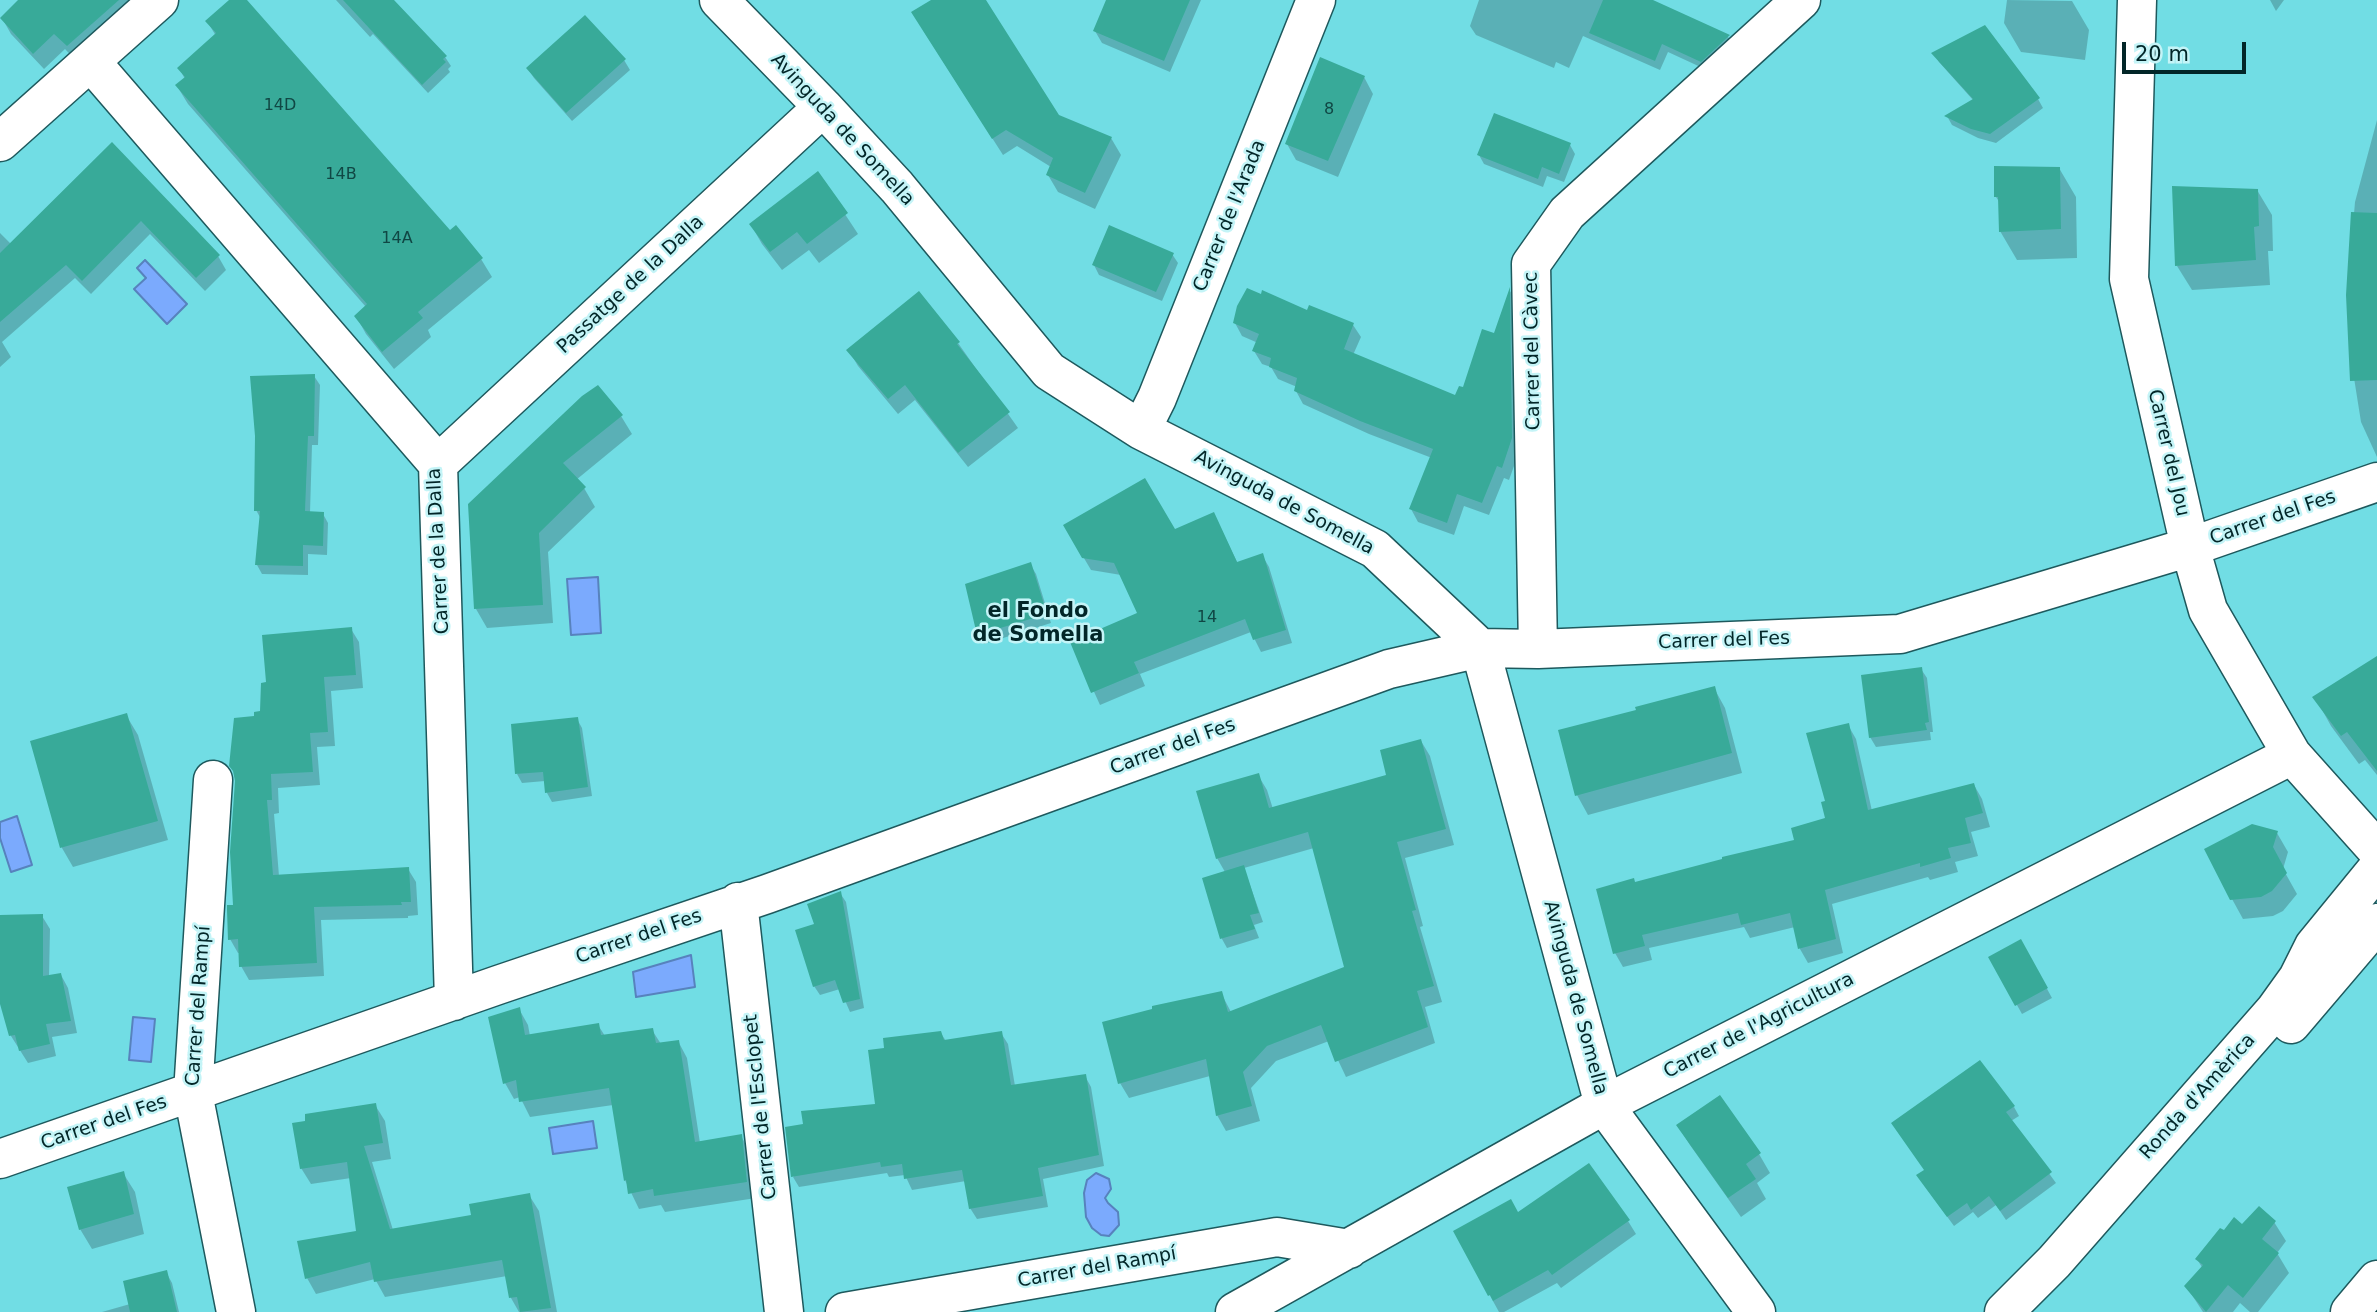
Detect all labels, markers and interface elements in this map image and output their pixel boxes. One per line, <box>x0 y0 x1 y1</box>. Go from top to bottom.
scale bar <box>2125 28 2249 72</box>
text: 20 m <box>2135 42 2189 66</box>
street label: Avinguda de Somella <box>765 49 919 211</box>
house number: 14D <box>264 96 296 116</box>
house number: 8 <box>1324 100 1334 120</box>
street label: Carrer de l'Arada <box>1189 137 1271 295</box>
house number: 14B <box>325 165 357 185</box>
street label: Passatge de la Dalla <box>553 211 709 359</box>
house number: 14A <box>381 229 413 249</box>
street label: Carrer del Càvec <box>1520 271 1546 431</box>
street label: Carrer del Jou <box>2142 387 2194 519</box>
street label: Avinguda de Somella <box>1190 446 1378 560</box>
street label: Carrer de la Dalla <box>423 467 455 635</box>
street label: Carrer del Fes <box>2207 486 2339 550</box>
district label: el Fondo de Somella <box>973 599 1103 649</box>
house number: 14 <box>1197 608 1217 628</box>
street label: Carrer del Fes <box>1658 627 1790 655</box>
street label: Carrer del Fes <box>1107 714 1239 780</box>
street label: Avinguda de Somella <box>1538 898 1612 1098</box>
street label: Carrer del Fes <box>573 905 705 969</box>
street label: Carrer del Rampí <box>182 925 216 1087</box>
street label: Carrer de l'Agricultura <box>1660 968 1858 1084</box>
street label: Carrer de l'Esclopet <box>740 1013 782 1201</box>
street label: Ronda d'Amèrica <box>2136 1029 2260 1165</box>
street label: Carrer del Fes <box>38 1091 170 1155</box>
street label: Carrer del Rampí <box>1016 1243 1178 1293</box>

